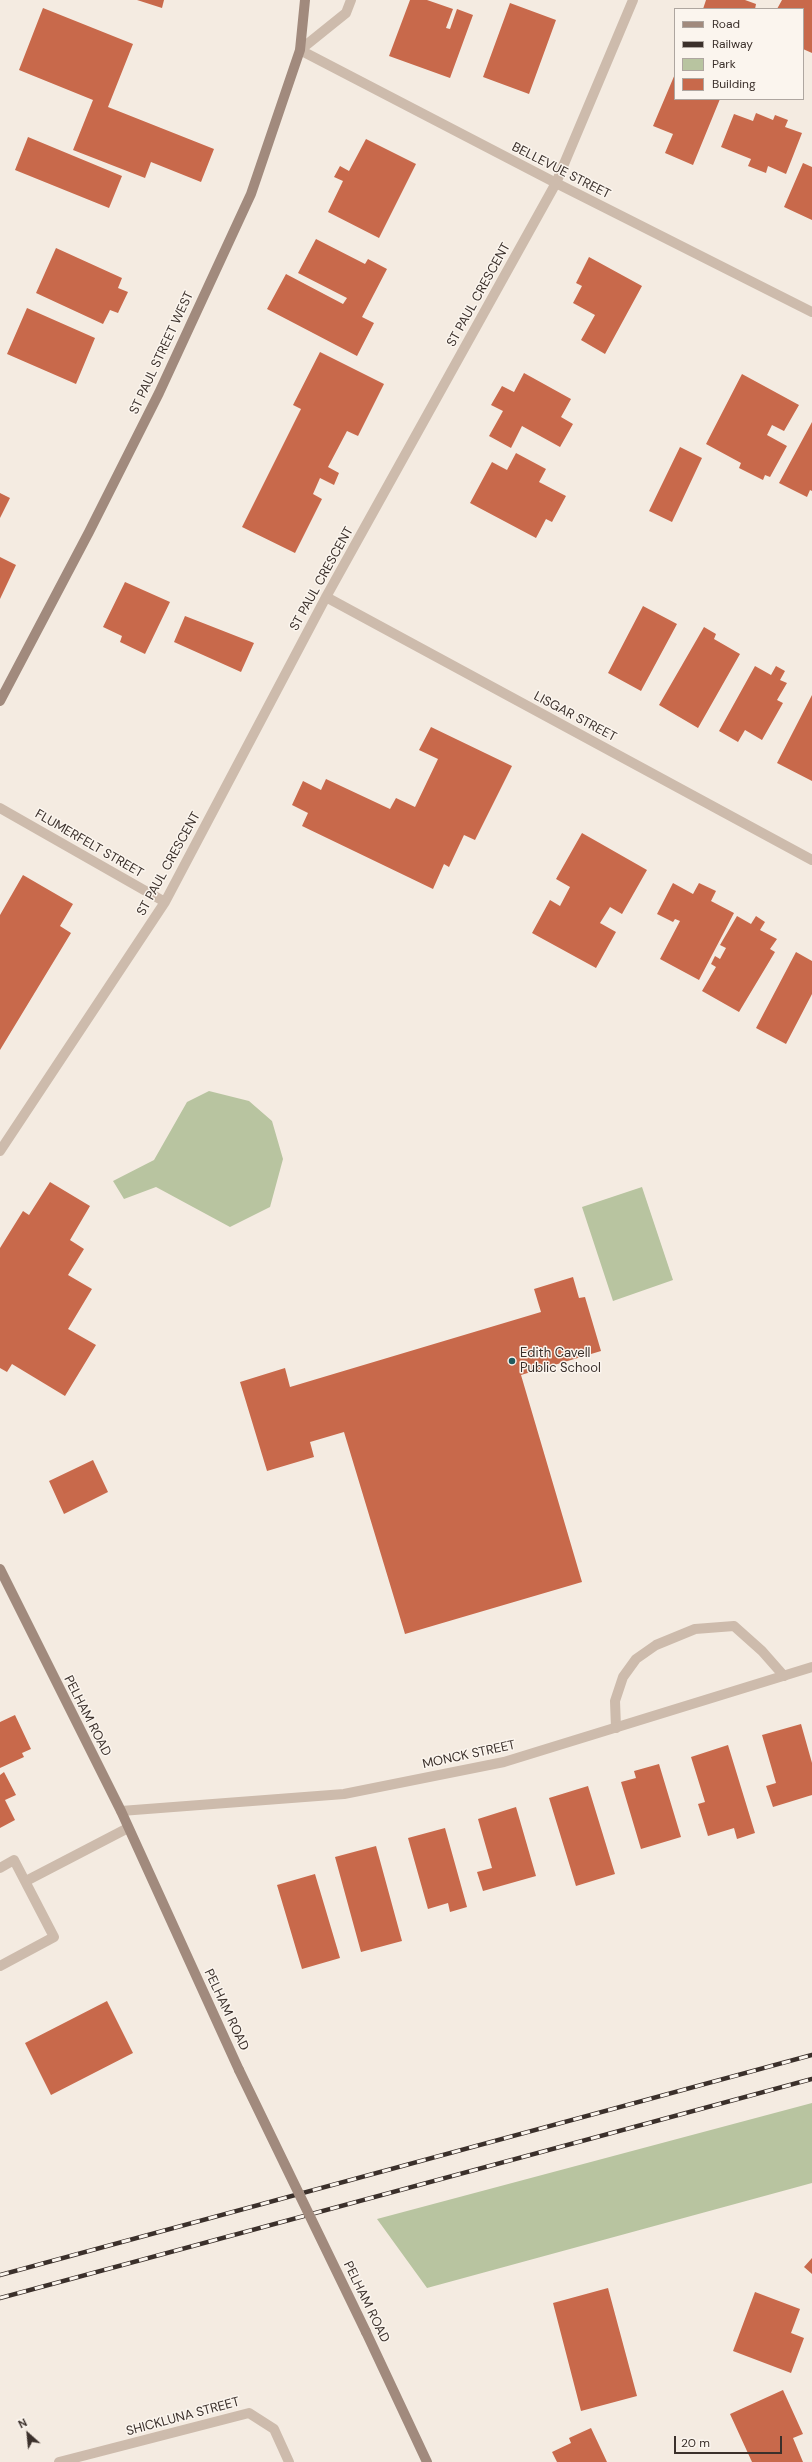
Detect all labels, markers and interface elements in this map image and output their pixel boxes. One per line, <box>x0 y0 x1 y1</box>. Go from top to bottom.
legend <box>674 8 804 100</box>
text: Road <box>712 16 740 32</box>
text: Railway <box>712 36 753 52</box>
text: Park <box>712 56 736 72</box>
text: Building <box>712 76 756 92</box>
street label: BELLEVUE STREET <box>509 139 613 203</box>
street label: ST PAUL CRESCENT <box>444 240 514 350</box>
street label: ST PAUL STREET WEST <box>127 289 197 417</box>
street label: ST PAUL CRESCENT <box>287 524 357 634</box>
street label: LISGAR STREET <box>531 689 619 745</box>
street label: FLUMERFELT STREET <box>32 807 146 881</box>
street label: ST PAUL CRESCENT <box>134 809 204 919</box>
place label: Edith Cavell Public School <box>520 1346 601 1377</box>
marker: Edith Cavell Public School <box>507 1356 517 1366</box>
street label: PELHAM ROAD <box>60 1673 114 1759</box>
street label: MONCK STREET <box>421 1738 517 1772</box>
street label: PELHAM ROAD <box>200 1967 252 2053</box>
street label: PELHAM ROAD <box>340 2259 392 2345</box>
street label: SHICKLUNA STREET <box>125 2394 241 2440</box>
north arrow <box>8 2414 48 2454</box>
text: N <box>16 2415 29 2431</box>
scale bar <box>676 2428 784 2454</box>
text: 20 m <box>681 2435 710 2451</box>

